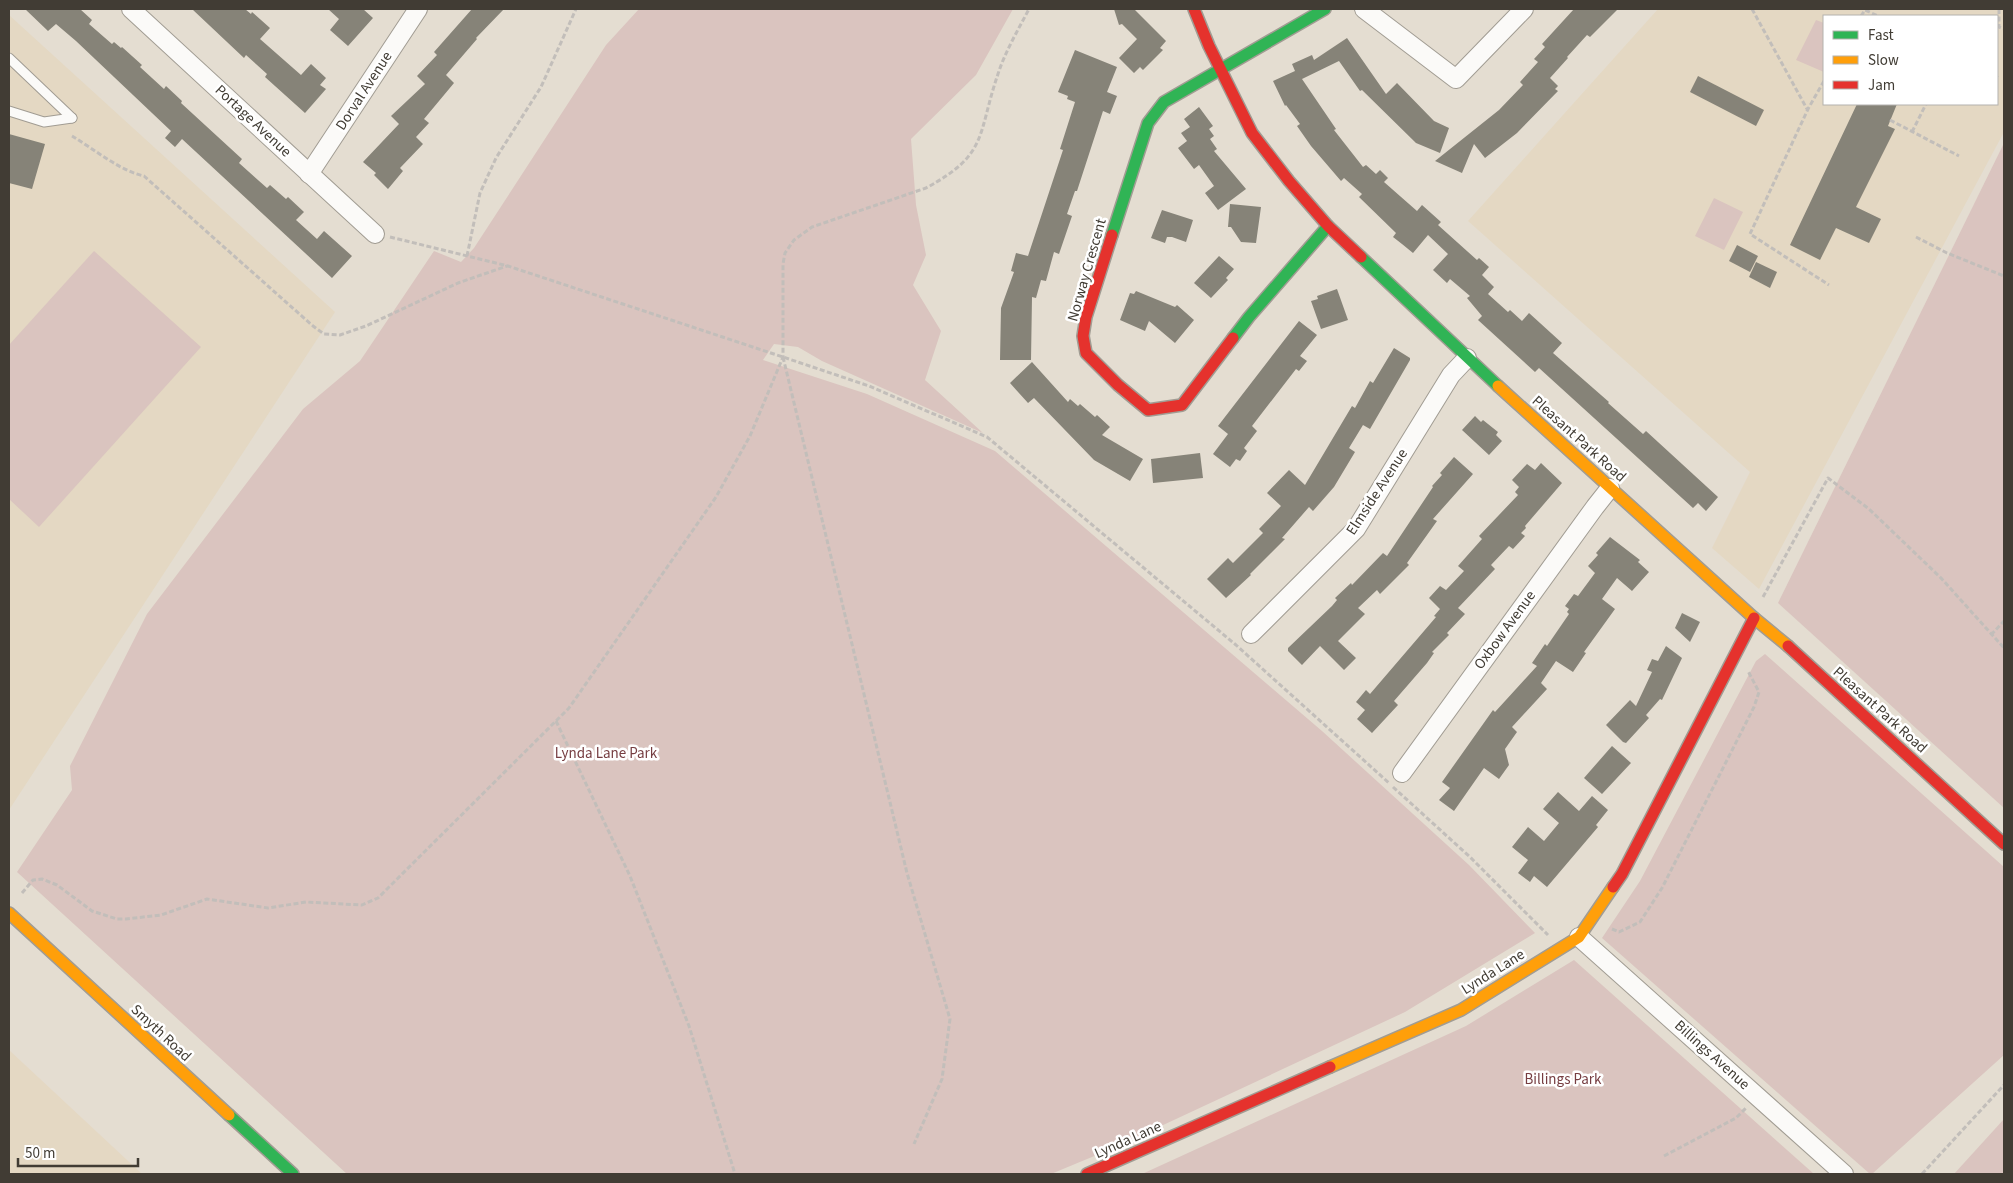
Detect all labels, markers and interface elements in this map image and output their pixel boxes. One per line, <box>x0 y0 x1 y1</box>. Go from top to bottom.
legend <box>1823 15 1998 105</box>
text: Fast <box>1868 25 1894 46</box>
street label: Dorval Avenue <box>331 47 397 135</box>
text: Slow <box>1868 50 1899 71</box>
text: Jam <box>1868 75 1895 96</box>
street label: Portage Avenue <box>210 80 296 162</box>
street label: Norway Crescent <box>1062 216 1112 324</box>
street label: Pleasant Park Road <box>1527 391 1631 487</box>
street label: Elmside Avenue <box>1341 445 1413 539</box>
street label: Oxbow Avenue <box>1469 586 1541 674</box>
street label: Pleasant Park Road <box>1828 662 1932 758</box>
park label: Lynda Lane Park <box>555 743 658 764</box>
street label: Lynda Lane <box>1457 944 1529 1000</box>
street label: Smyth Road <box>126 999 196 1067</box>
street label: Billings Avenue <box>1670 1015 1754 1095</box>
park label: Billings Park <box>1525 1069 1602 1090</box>
street label: Lynda Lane <box>1091 1116 1165 1164</box>
scale bar <box>18 1136 138 1168</box>
text: 50 m <box>25 1143 55 1164</box>

